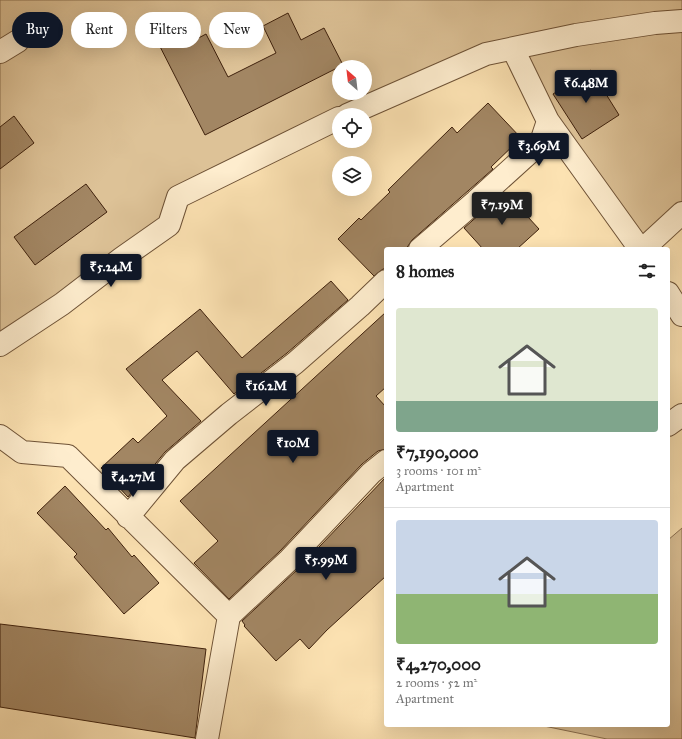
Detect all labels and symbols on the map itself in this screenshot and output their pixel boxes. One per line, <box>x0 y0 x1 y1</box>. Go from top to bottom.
north arrow <box>332 60 372 100</box>
pin: ₹6.48M <box>553 70 619 104</box>
pin: ₹3.69M <box>506 133 572 167</box>
pin: ₹7.19M <box>469 192 535 226</box>
pin: ₹5.24M <box>78 254 144 288</box>
pin: ₹16.2M <box>233 373 299 407</box>
pin: ₹10M <box>269 430 317 464</box>
pin: ₹4.27M <box>100 464 166 498</box>
pin: ₹5.99M <box>293 547 359 581</box>

